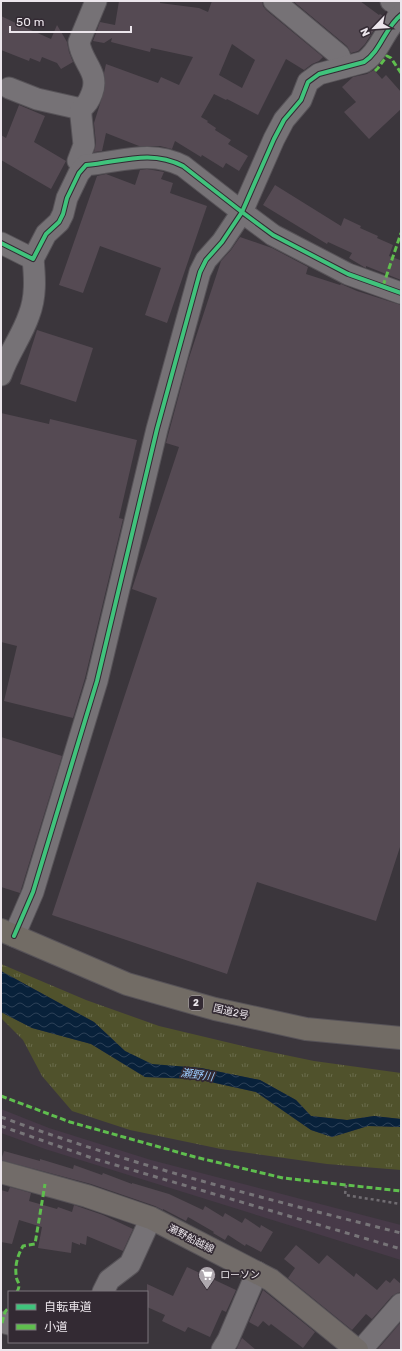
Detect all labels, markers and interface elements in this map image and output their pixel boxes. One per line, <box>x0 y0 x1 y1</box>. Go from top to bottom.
scale bar <box>10 8 131 34</box>
north arrow <box>354 8 394 48</box>
text: 50 m <box>16 15 44 29</box>
text: N <box>358 26 373 38</box>
road number: 2 <box>189 996 203 1010</box>
street label: 国道2号 <box>212 1002 250 1022</box>
water label: 瀬野川 <box>180 1066 215 1084</box>
street label: 瀬野船越線 <box>166 1222 216 1256</box>
supermarket icon: ローソン <box>197 1265 217 1290</box>
place label: ローソン <box>220 1269 260 1281</box>
legend <box>8 1291 148 1343</box>
text: 自転車道 <box>44 1300 92 1314</box>
text: 小道 <box>44 1320 68 1334</box>

